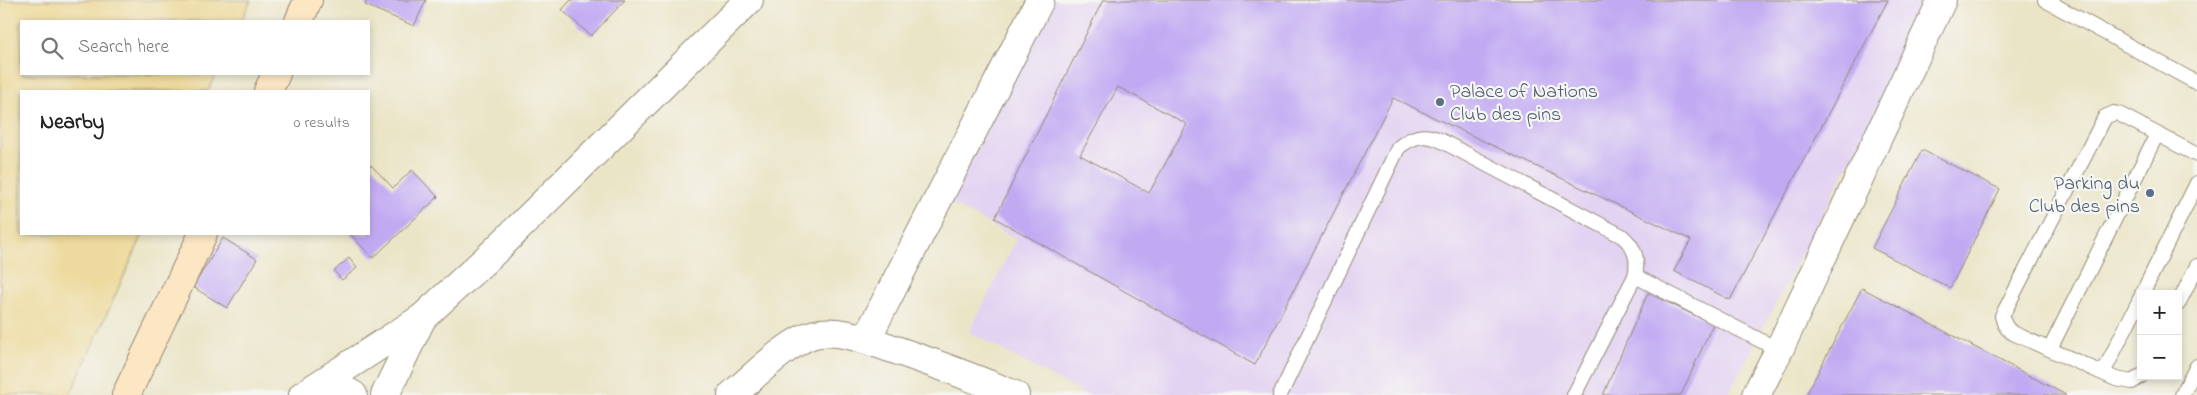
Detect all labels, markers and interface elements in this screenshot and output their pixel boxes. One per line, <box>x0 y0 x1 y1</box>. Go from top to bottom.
search box <box>20 20 370 75</box>
icon: search <box>38 34 66 62</box>
text: Search here <box>78 34 169 61</box>
place label: Palace of Nations Club des pins <box>1450 78 1598 130</box>
marker: Palace of Nations Club des pins <box>1434 96 1446 108</box>
text: Nearby <box>40 108 104 138</box>
text: 0 results <box>294 111 350 135</box>
place label: Parking du Club des pins <box>2029 170 2140 222</box>
marker: Parking du Club des pins <box>2144 187 2156 199</box>
map controls <box>2137 290 2182 380</box>
button: + <box>2137 290 2182 335</box>
button: − <box>2137 335 2182 380</box>

